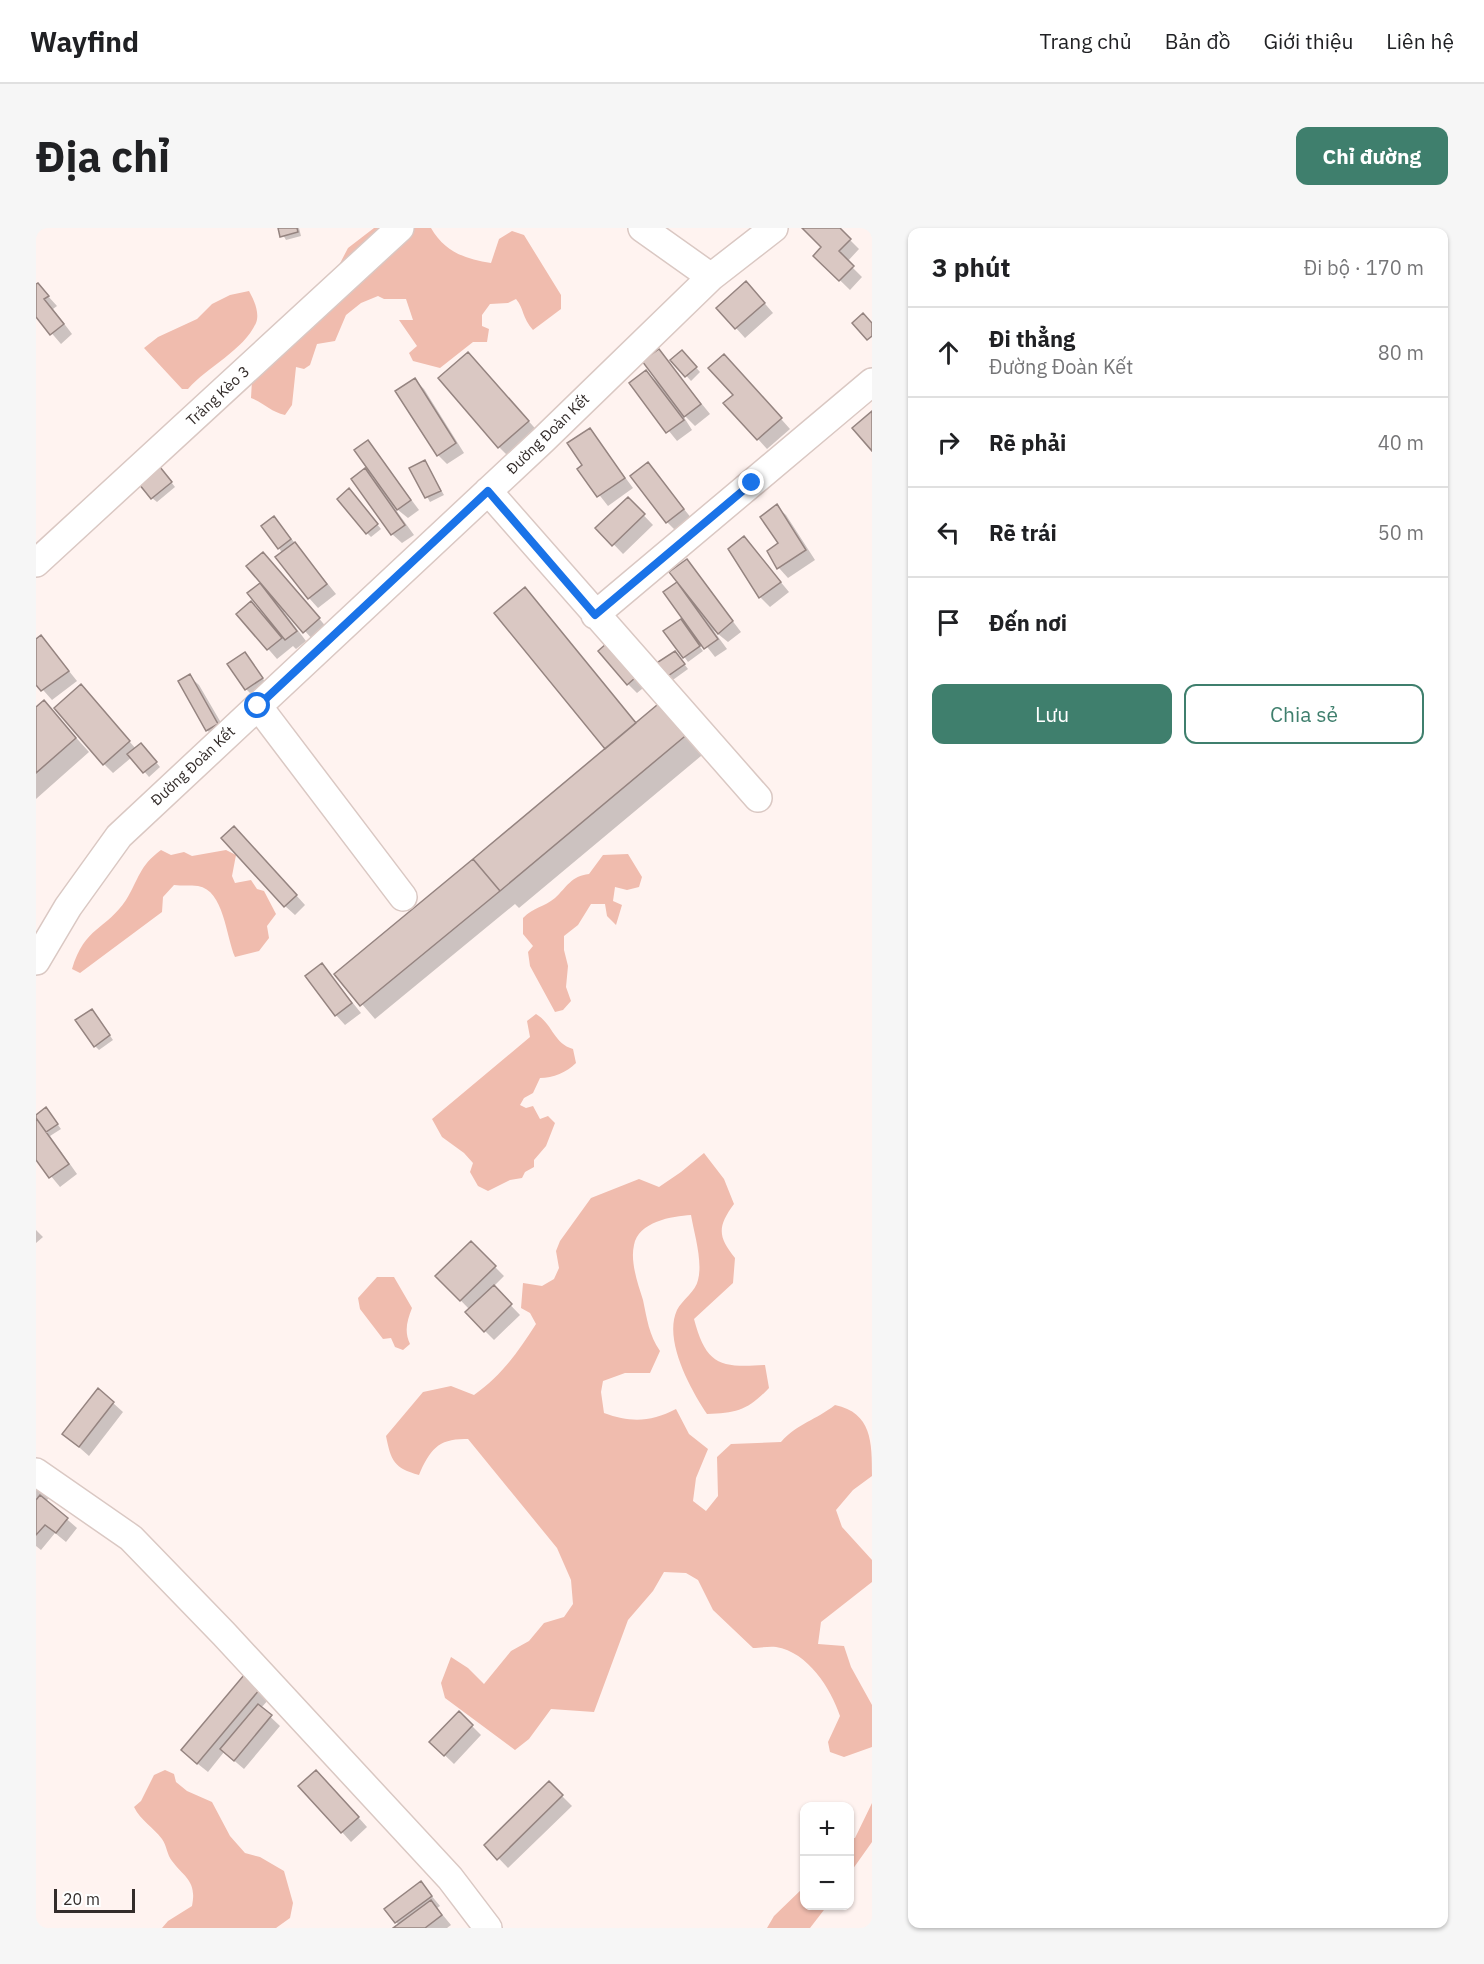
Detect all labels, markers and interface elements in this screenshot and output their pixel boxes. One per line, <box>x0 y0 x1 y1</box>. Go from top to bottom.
text: Wayfind <box>30 23 139 60</box>
text: Trang chủ <box>1039 27 1132 55</box>
text: Bản đồ <box>1165 27 1231 55</box>
text: Giới thiệu <box>1264 27 1353 55</box>
text: Liên hệ <box>1386 27 1454 55</box>
button: Chỉ đường <box>1296 127 1448 185</box>
text: Địa chỉ <box>36 129 170 184</box>
text: 3 phút <box>932 250 1011 284</box>
text: Đi bộ · 170 m <box>1304 254 1424 281</box>
text: Đi thẳng <box>989 324 1075 353</box>
icon: ahead <box>932 336 965 369</box>
text: 80 m <box>1378 339 1424 366</box>
text: Đường Đoàn Kết <box>989 353 1133 380</box>
street label: Trảng Kèo 3 <box>182 362 253 430</box>
street label: Đường Đoàn Kết <box>502 389 593 478</box>
icon: right <box>932 426 965 459</box>
text: Rẽ phải <box>989 428 1066 457</box>
text: 40 m <box>1378 429 1424 456</box>
route end <box>738 469 764 495</box>
icon: left <box>932 516 965 549</box>
text: Rẽ trái <box>989 518 1057 547</box>
text: 50 m <box>1378 519 1424 546</box>
icon: arrive <box>932 606 965 639</box>
text: Đến nơi <box>989 608 1067 637</box>
button: Lưu <box>932 684 1172 744</box>
button: Chia sẻ <box>1184 684 1424 744</box>
route start <box>244 692 270 718</box>
street label: Đường Đoàn Kết <box>147 722 239 809</box>
map controls <box>800 1802 854 1910</box>
button: + <box>800 1802 854 1856</box>
button: − <box>800 1856 854 1910</box>
scale bar <box>54 1886 135 1914</box>
text: 20 m <box>63 1889 100 1909</box>

